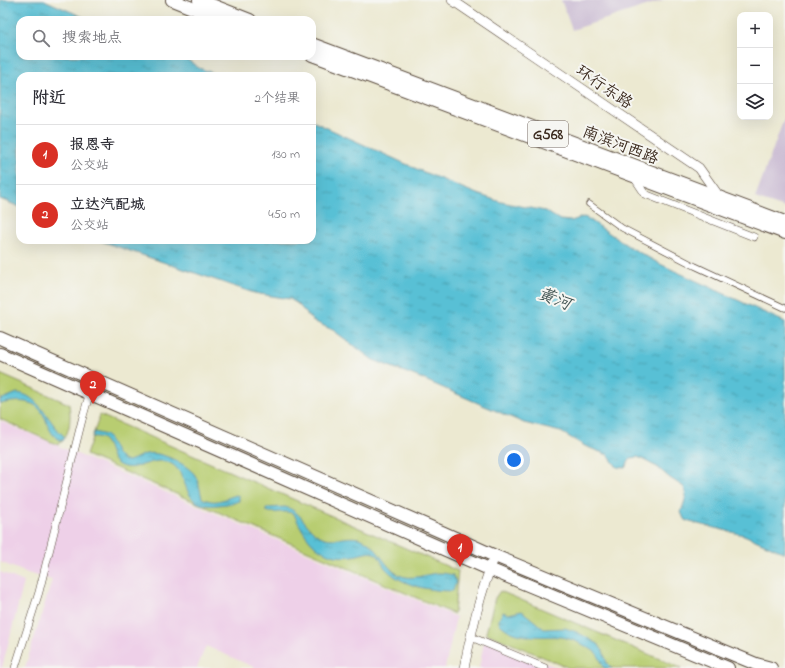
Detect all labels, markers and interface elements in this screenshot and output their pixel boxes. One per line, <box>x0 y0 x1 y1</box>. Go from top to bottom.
map controls <box>737 12 773 120</box>
button: + <box>737 12 773 48</box>
search box <box>16 16 316 60</box>
icon: search <box>30 27 52 49</box>
text: 搜索地点 <box>62 27 122 49</box>
button: − <box>737 48 773 84</box>
street label: 环行东路 <box>571 60 637 116</box>
button: layers <box>737 84 773 120</box>
text: 附近 <box>32 86 66 111</box>
text: 2个结果 <box>255 89 300 108</box>
street label: 南滨河西路 <box>579 120 662 171</box>
road number: G568 <box>528 121 568 147</box>
text: 报恩寺 <box>70 134 115 156</box>
text: 1 <box>43 145 47 164</box>
text: 130 m <box>272 145 300 164</box>
text: 公交站 <box>70 156 109 175</box>
text: 立达汽配城 <box>70 194 145 216</box>
text: 2 <box>42 205 48 224</box>
text: 450 m <box>268 205 300 224</box>
text: 公交站 <box>70 216 109 235</box>
water label: 黄河 <box>534 281 578 318</box>
pin: 2 <box>80 371 106 404</box>
your location <box>504 450 524 470</box>
pin: 1 <box>447 534 473 567</box>

